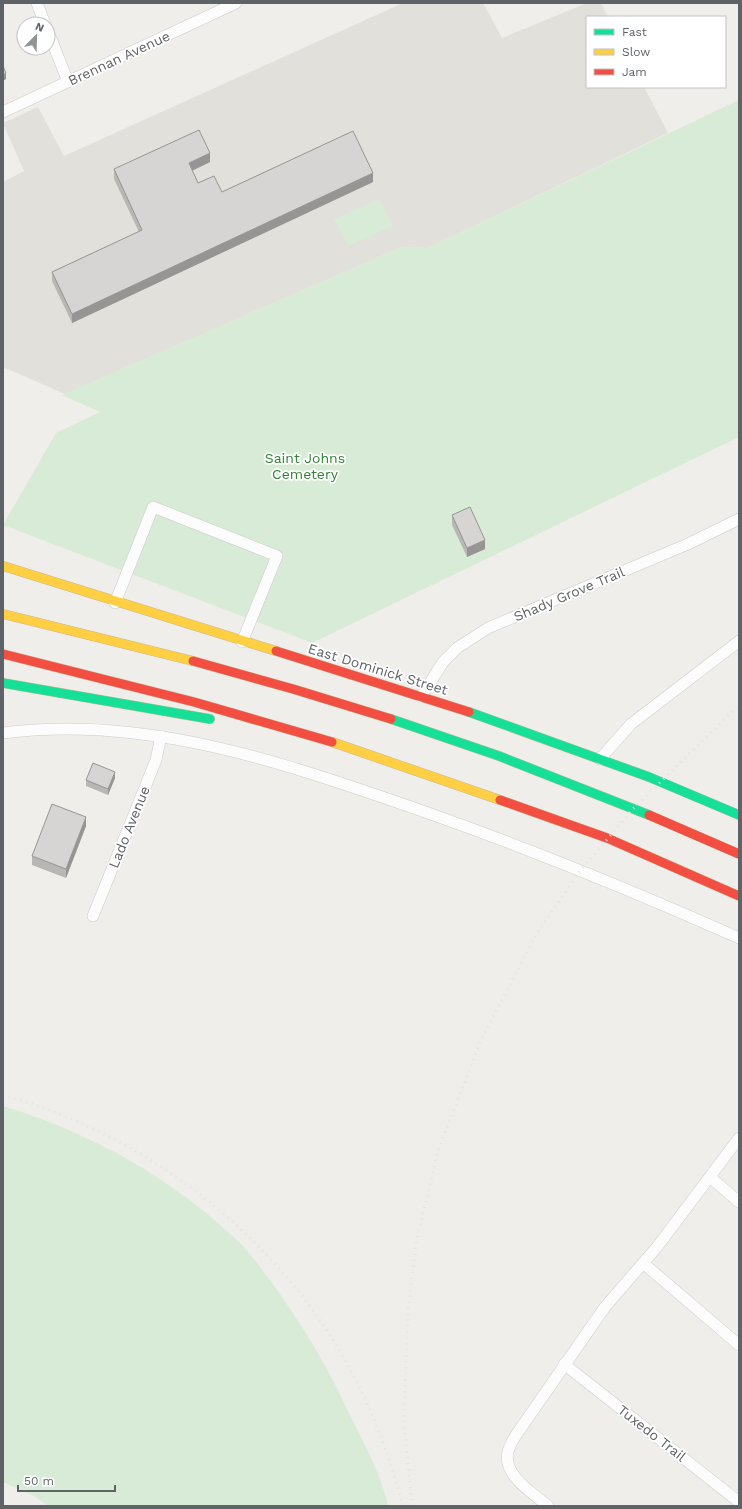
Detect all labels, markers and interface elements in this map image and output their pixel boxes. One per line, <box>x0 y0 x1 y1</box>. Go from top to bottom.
north arrow <box>16 16 56 56</box>
legend <box>586 16 726 88</box>
text: N <box>33 20 46 35</box>
text: Fast <box>622 25 647 39</box>
street label: Brennan Avenue <box>66 27 172 89</box>
text: Slow <box>622 45 650 59</box>
text: Jam <box>622 65 647 79</box>
park label: Saint Johns Cemetery <box>265 450 345 482</box>
street label: Shady Grove Trail <box>511 563 627 625</box>
street label: East Dominick Street <box>306 640 450 698</box>
street label: Lado Avenue <box>105 784 153 870</box>
street label: Tuxedo Trail <box>615 1401 690 1465</box>
scale bar <box>18 1467 115 1493</box>
text: 50 m <box>24 1474 54 1488</box>

